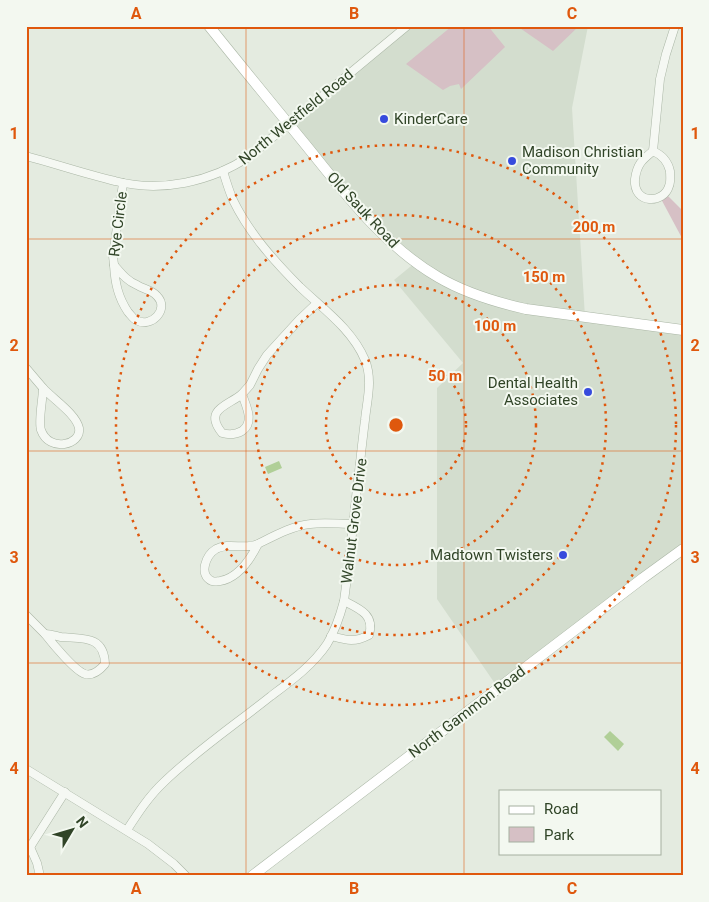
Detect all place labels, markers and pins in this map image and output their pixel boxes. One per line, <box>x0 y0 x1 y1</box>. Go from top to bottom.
place label: KinderCare <box>394 110 468 128</box>
marker: KinderCare <box>378 113 390 125</box>
place label: Madison Christian Community <box>522 143 643 178</box>
marker: Madison Christian Community <box>506 155 518 167</box>
place label: Dental Health Associates <box>488 374 578 409</box>
marker: Dental Health Associates <box>582 386 594 398</box>
centre of rings <box>387 416 405 434</box>
place label: Madtown Twisters <box>430 546 553 564</box>
marker: Madtown Twisters <box>557 549 569 561</box>

